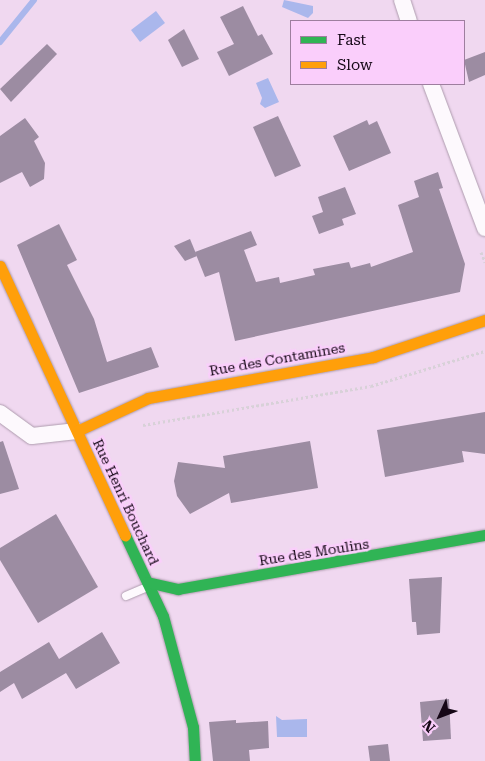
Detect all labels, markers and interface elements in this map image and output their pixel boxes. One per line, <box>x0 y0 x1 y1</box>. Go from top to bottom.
legend <box>290 20 465 85</box>
text: Fast <box>337 31 366 49</box>
text: Slow <box>337 56 372 74</box>
street label: Rue des Contamines <box>208 339 346 379</box>
street label: Rue Henri Bouchard <box>89 436 163 568</box>
street label: Rue des Moulins <box>258 535 370 569</box>
north arrow <box>415 691 465 741</box>
text: N <box>420 717 439 736</box>

